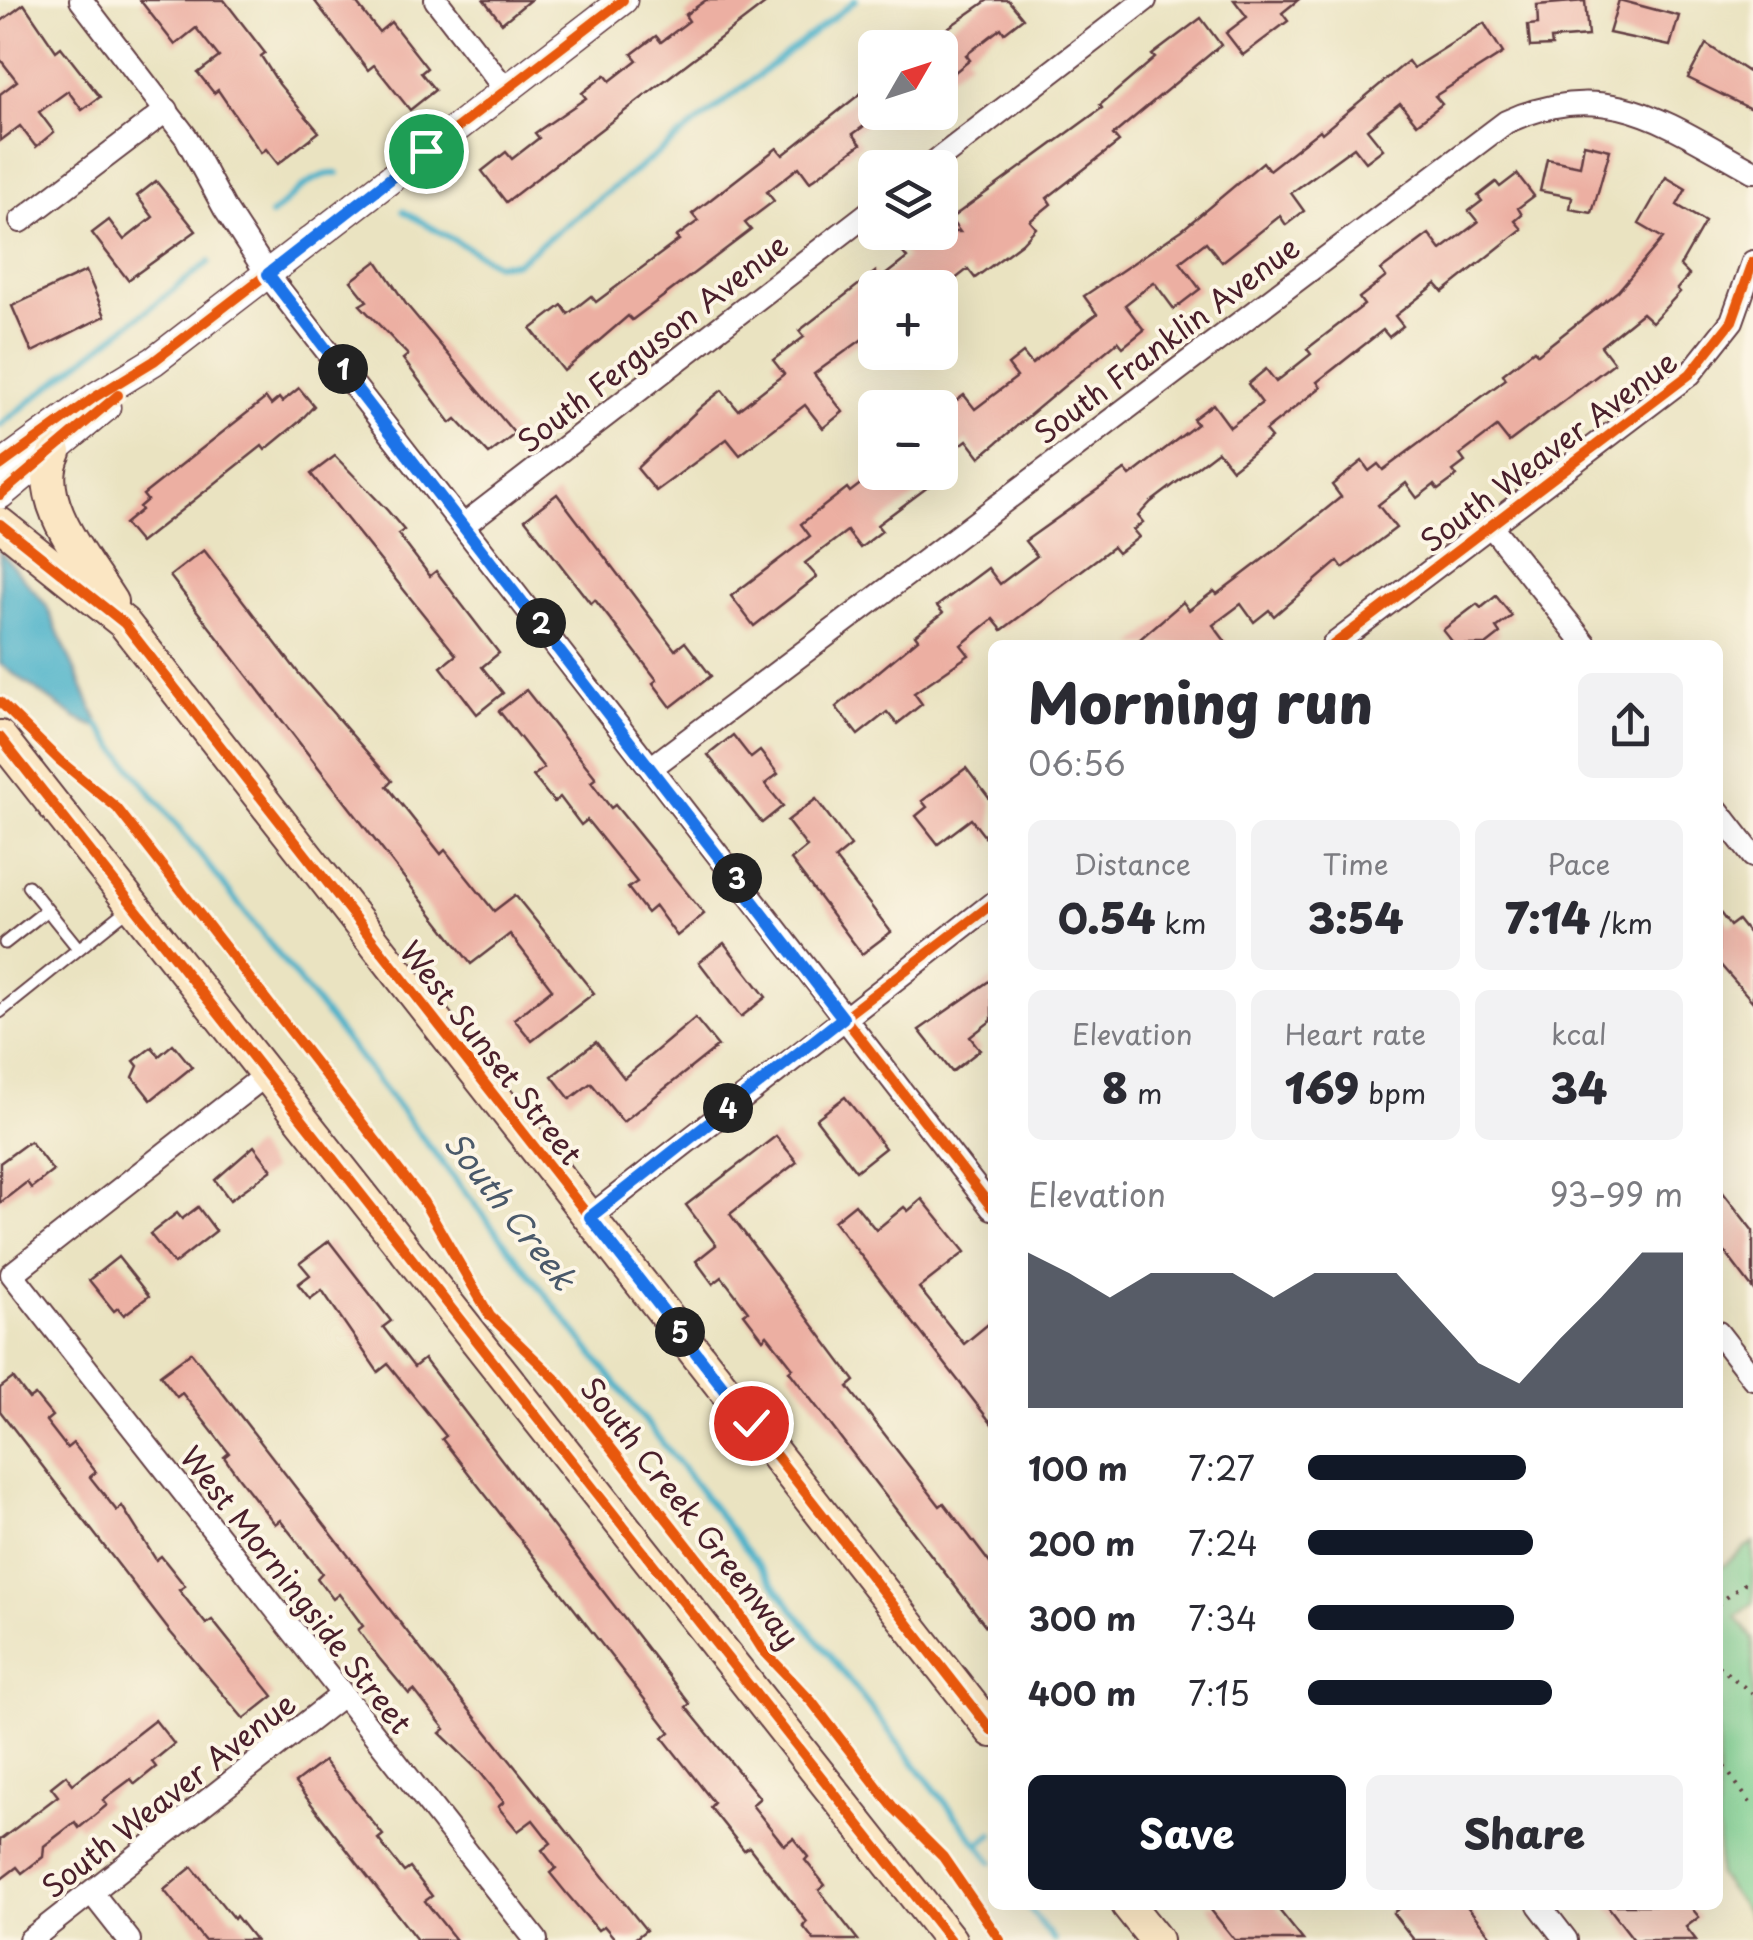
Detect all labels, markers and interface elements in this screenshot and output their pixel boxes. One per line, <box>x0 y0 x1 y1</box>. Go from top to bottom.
north arrow <box>858 30 958 130</box>
map controls <box>858 30 958 490</box>
pin <box>384 109 469 194</box>
icon: arrive <box>399 124 454 179</box>
button: layers <box>858 150 958 250</box>
street label: South Ferguson Avenue <box>507 222 797 462</box>
street label: South Franklin Avenue <box>1024 224 1308 454</box>
button: + <box>858 270 958 370</box>
street label: South Weaver Avenue <box>1410 338 1686 562</box>
pin: 1 <box>318 344 368 394</box>
text: 1 <box>336 347 350 390</box>
button: − <box>858 390 958 490</box>
pin: 2 <box>516 598 566 648</box>
text: 2 <box>531 601 551 644</box>
text: Morning run <box>1028 660 1373 743</box>
button: share <box>1578 673 1683 778</box>
text: 06:56 <box>1028 739 1126 787</box>
text: Distance <box>1073 842 1191 885</box>
text: Time <box>1322 842 1389 885</box>
text: Pace <box>1547 842 1610 885</box>
pin: 3 <box>712 853 762 903</box>
text: 3 <box>728 856 746 899</box>
text: 0.54 <box>1058 885 1155 948</box>
text: 3:54 <box>1308 885 1403 948</box>
text: 7:14 <box>1505 885 1590 948</box>
text: km <box>1155 901 1206 944</box>
text: /km <box>1590 901 1653 944</box>
street label: West Sunset Street <box>390 930 594 1174</box>
text: Elevation <box>1072 1012 1193 1055</box>
text: Heart rate <box>1285 1012 1426 1055</box>
text: kcal <box>1551 1012 1607 1055</box>
text: 8 <box>1102 1055 1128 1118</box>
text: 169 <box>1285 1055 1359 1118</box>
text: 34 <box>1551 1055 1607 1118</box>
text: m <box>1128 1071 1163 1114</box>
text: bpm <box>1359 1071 1426 1114</box>
pin: 4 <box>703 1083 753 1133</box>
text: 4 <box>718 1086 738 1129</box>
water label: South Creek <box>434 1121 589 1301</box>
text: Elevation <box>1028 1170 1166 1218</box>
text: 93–99 m <box>1550 1170 1683 1218</box>
pin: 5 <box>655 1307 705 1357</box>
text: 5 <box>671 1310 689 1353</box>
street label: South Creek Greenway <box>571 1367 811 1657</box>
pin <box>709 1381 794 1466</box>
icon: check <box>724 1396 779 1451</box>
street label: West Morningside Street <box>170 1435 424 1743</box>
text: 100 m <box>1028 1444 1128 1492</box>
text: 7:27 <box>1188 1444 1255 1492</box>
text: 200 m <box>1028 1519 1135 1567</box>
text: 7:24 <box>1188 1519 1258 1567</box>
text: 300 m <box>1028 1594 1136 1642</box>
text: 7:34 <box>1188 1594 1257 1642</box>
text: 400 m <box>1028 1669 1136 1717</box>
text: 7:15 <box>1188 1669 1250 1717</box>
street label: South Weaver Avenue <box>31 1680 305 1908</box>
button: Save <box>1028 1775 1346 1890</box>
button: Share <box>1366 1775 1683 1890</box>

